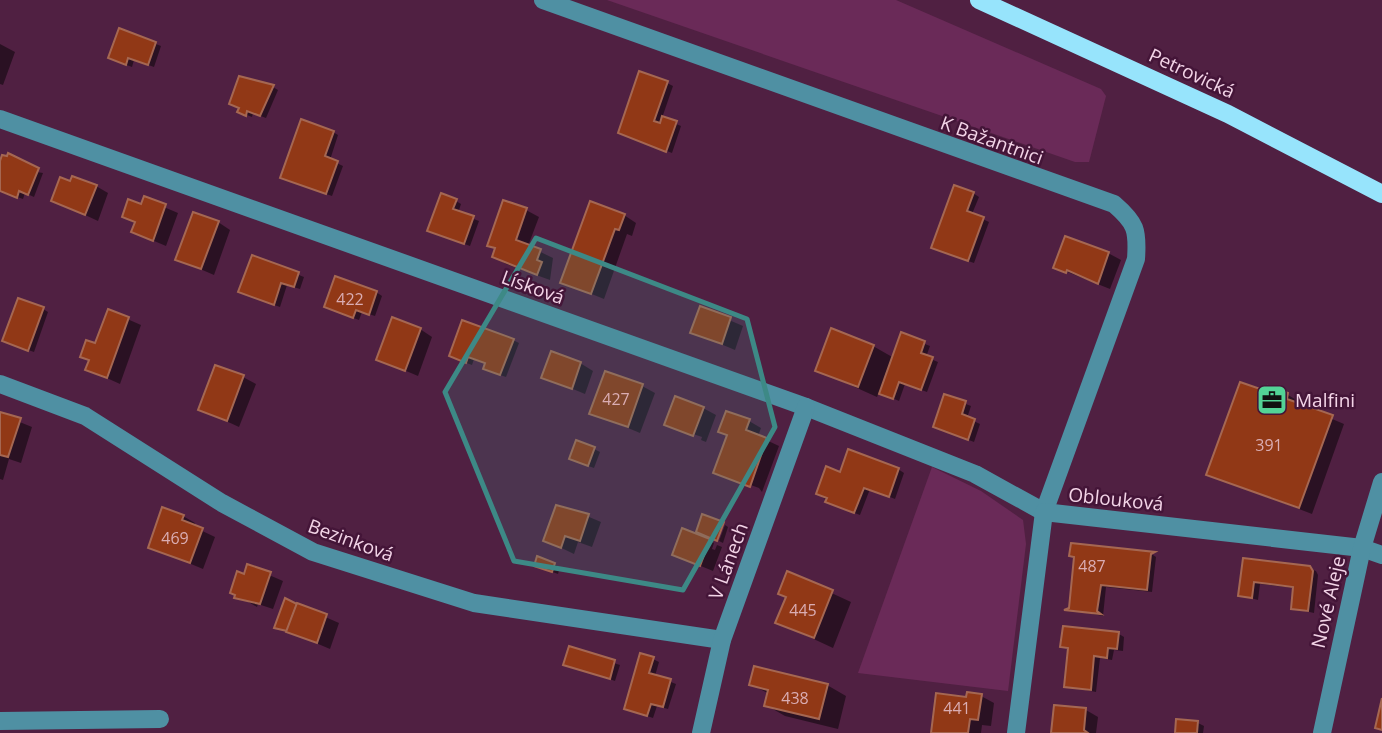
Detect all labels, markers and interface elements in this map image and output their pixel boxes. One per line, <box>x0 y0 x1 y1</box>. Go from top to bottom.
street label: Petrovická <box>1145 42 1239 104</box>
street label: K Bažantnici <box>937 109 1047 171</box>
street label: Lísková <box>498 264 568 310</box>
house number: 422 <box>336 288 364 310</box>
office icon: Malfini <box>1255 383 1289 417</box>
place label: Malfini <box>1295 387 1355 413</box>
house number: 427 <box>602 388 630 410</box>
house number: 391 <box>1255 434 1283 456</box>
street label: Oblouková <box>1067 481 1165 517</box>
street label: Bezinková <box>304 512 398 568</box>
street label: V Lánech <box>702 519 754 603</box>
house number: 469 <box>161 527 189 549</box>
street label: Nové Aleje <box>1305 553 1351 651</box>
house number: 487 <box>1078 555 1106 577</box>
house number: 445 <box>789 599 817 621</box>
house number: 438 <box>781 687 809 709</box>
house number: 441 <box>943 697 971 719</box>

